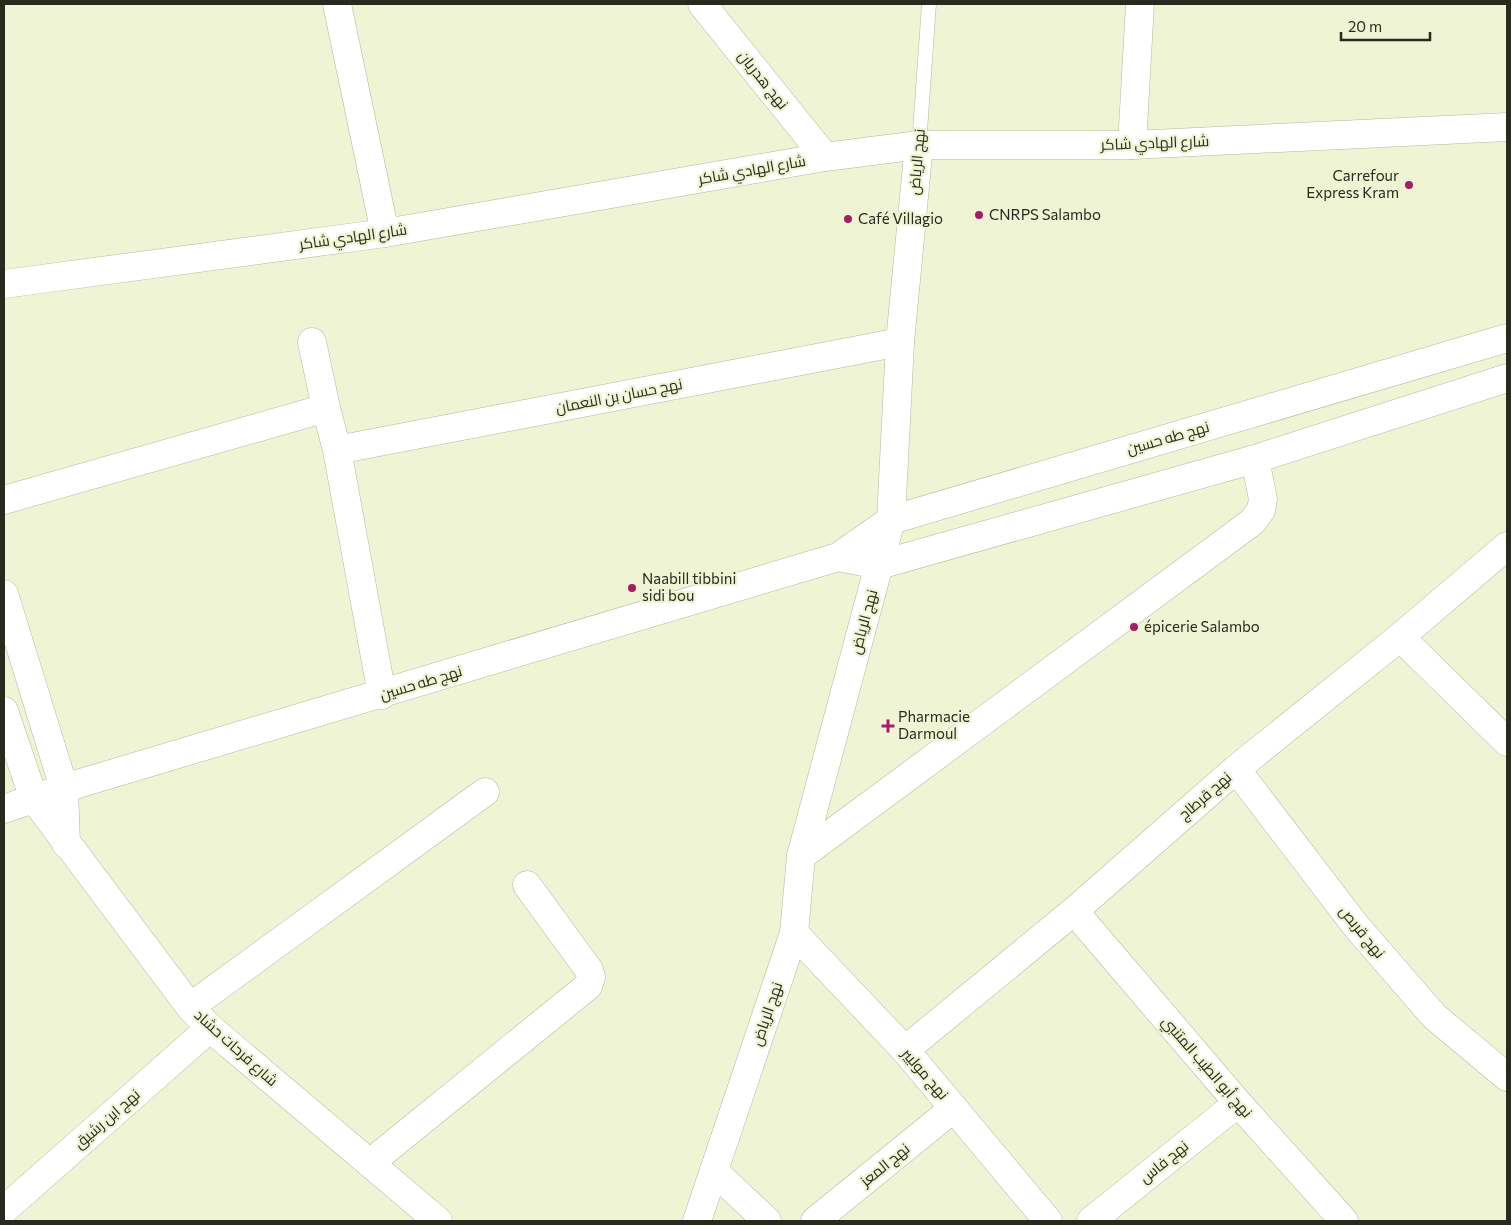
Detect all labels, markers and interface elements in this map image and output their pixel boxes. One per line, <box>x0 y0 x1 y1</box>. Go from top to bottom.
scale bar <box>1341 10 1430 42</box>
text: 20 m <box>1348 17 1382 35</box>
street label: نهج هدريان <box>733 47 793 114</box>
street label: نهج الرياض <box>904 128 931 196</box>
street label: شارع الهادي شاكر <box>1099 131 1210 157</box>
street label: شارع الهادي شاكر <box>696 151 808 191</box>
place label: Carrefour Express Kram <box>1306 166 1399 201</box>
marker: Carrefour Express Kram <box>1403 179 1415 191</box>
place label: CNRPS Salambo <box>989 205 1101 223</box>
place label: Café Villagio <box>858 209 943 227</box>
marker: CNRPS Salambo <box>973 209 985 221</box>
marker: Café Villagio <box>842 213 854 225</box>
street label: شارع الهادي شاكر <box>297 220 408 257</box>
street label: نهج حسان بن النعمان <box>554 374 684 419</box>
street label: نهج طه حسين <box>1124 417 1212 460</box>
place label: Naabill tibbini sidi bou <box>642 569 736 604</box>
marker: Naabill tibbini sidi bou <box>626 582 638 594</box>
street label: نهج الرياض <box>846 587 883 657</box>
place label: épicerie Salambo <box>1144 617 1260 635</box>
marker: épicerie Salambo <box>1128 621 1140 633</box>
street label: نهج طه حسين <box>377 661 465 706</box>
place label: Pharmacie Darmoul <box>898 707 970 742</box>
marker: Pharmacie Darmoul <box>882 720 894 732</box>
street label: نهج قرطاج <box>1174 767 1236 825</box>
street label: نهج قربص <box>1334 902 1389 963</box>
street label: نهج الرياض <box>747 979 788 1049</box>
street label: شارع فرحات حشاد <box>189 1005 282 1092</box>
street label: نهج أبو الطيب المتنبي <box>1156 1012 1257 1123</box>
street label: نهج موليير <box>896 1043 953 1105</box>
street label: نهج ابن رشيق <box>70 1085 145 1154</box>
street label: نهج فاس <box>1135 1136 1193 1189</box>
street label: نهج المعز <box>855 1139 915 1193</box>

